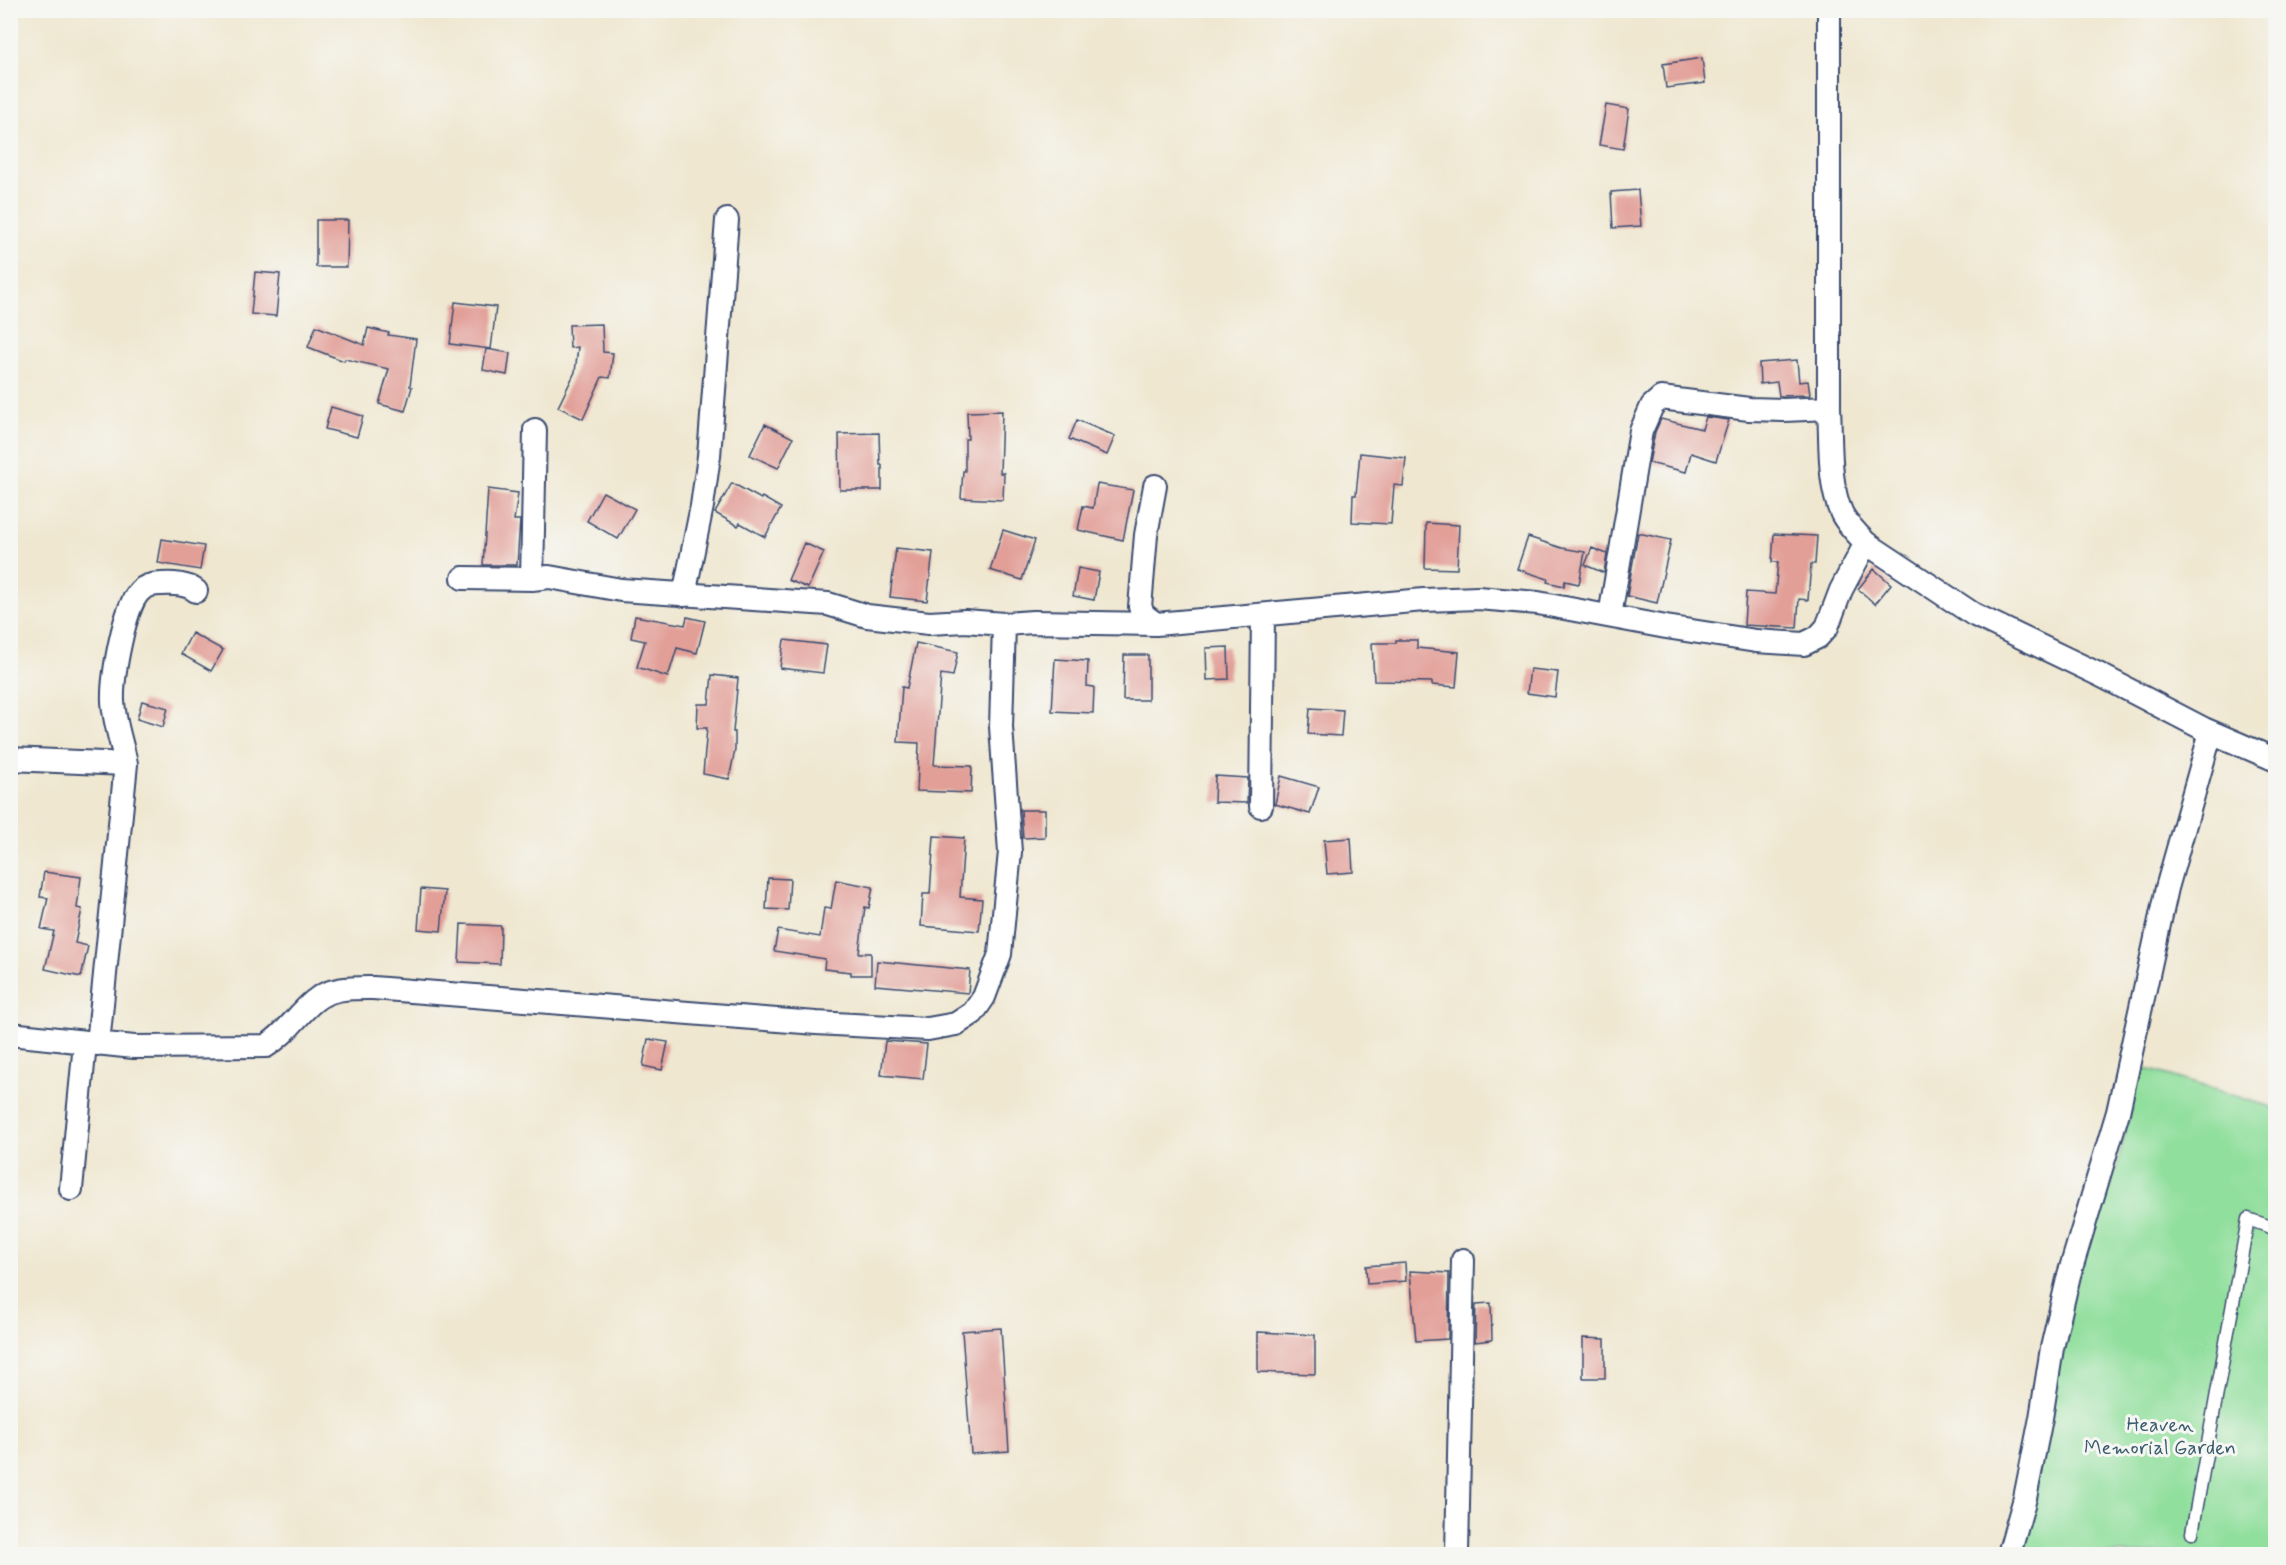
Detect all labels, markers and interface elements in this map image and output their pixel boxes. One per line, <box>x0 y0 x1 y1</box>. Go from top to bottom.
park label: Heaven Memorial Garden <box>2084 1412 2236 1462</box>

